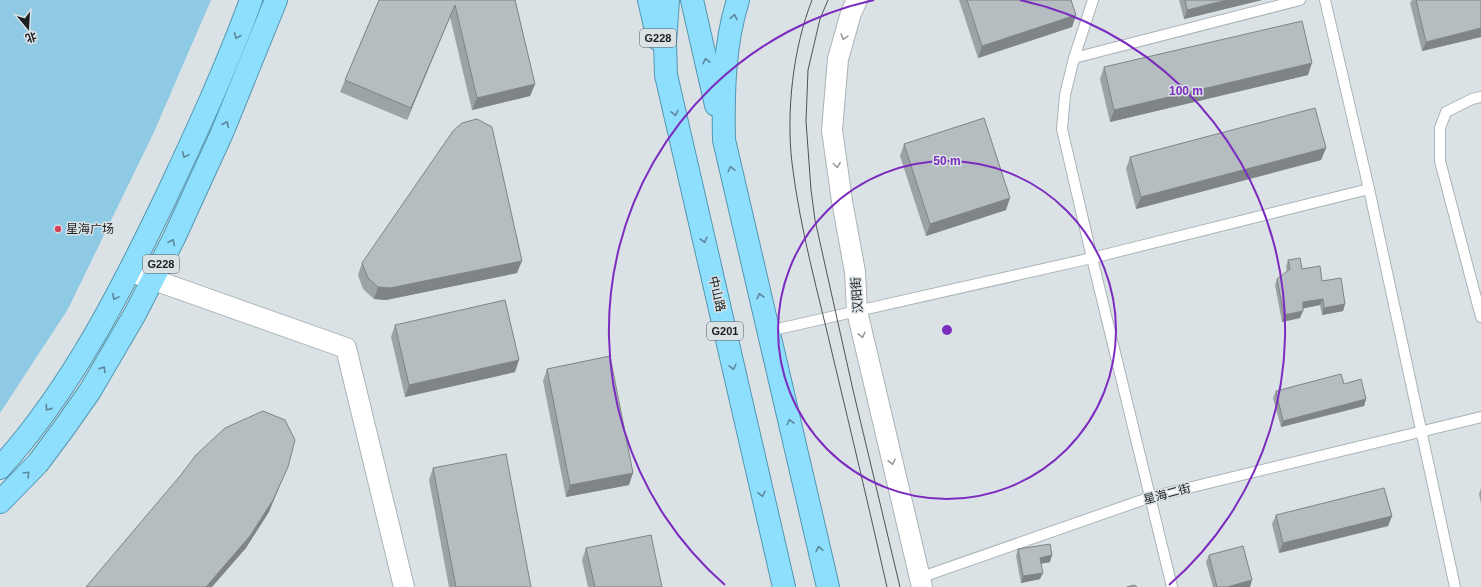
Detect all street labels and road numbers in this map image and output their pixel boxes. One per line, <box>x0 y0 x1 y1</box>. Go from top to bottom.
road number: G228 <box>640 29 676 47</box>
road number: G228 <box>143 255 179 273</box>
street label: 中山路 <box>706 275 728 313</box>
street label: 汉阳街 <box>849 277 865 313</box>
road number: G201 <box>707 322 743 340</box>
street label: 星海二街 <box>1142 481 1192 507</box>

